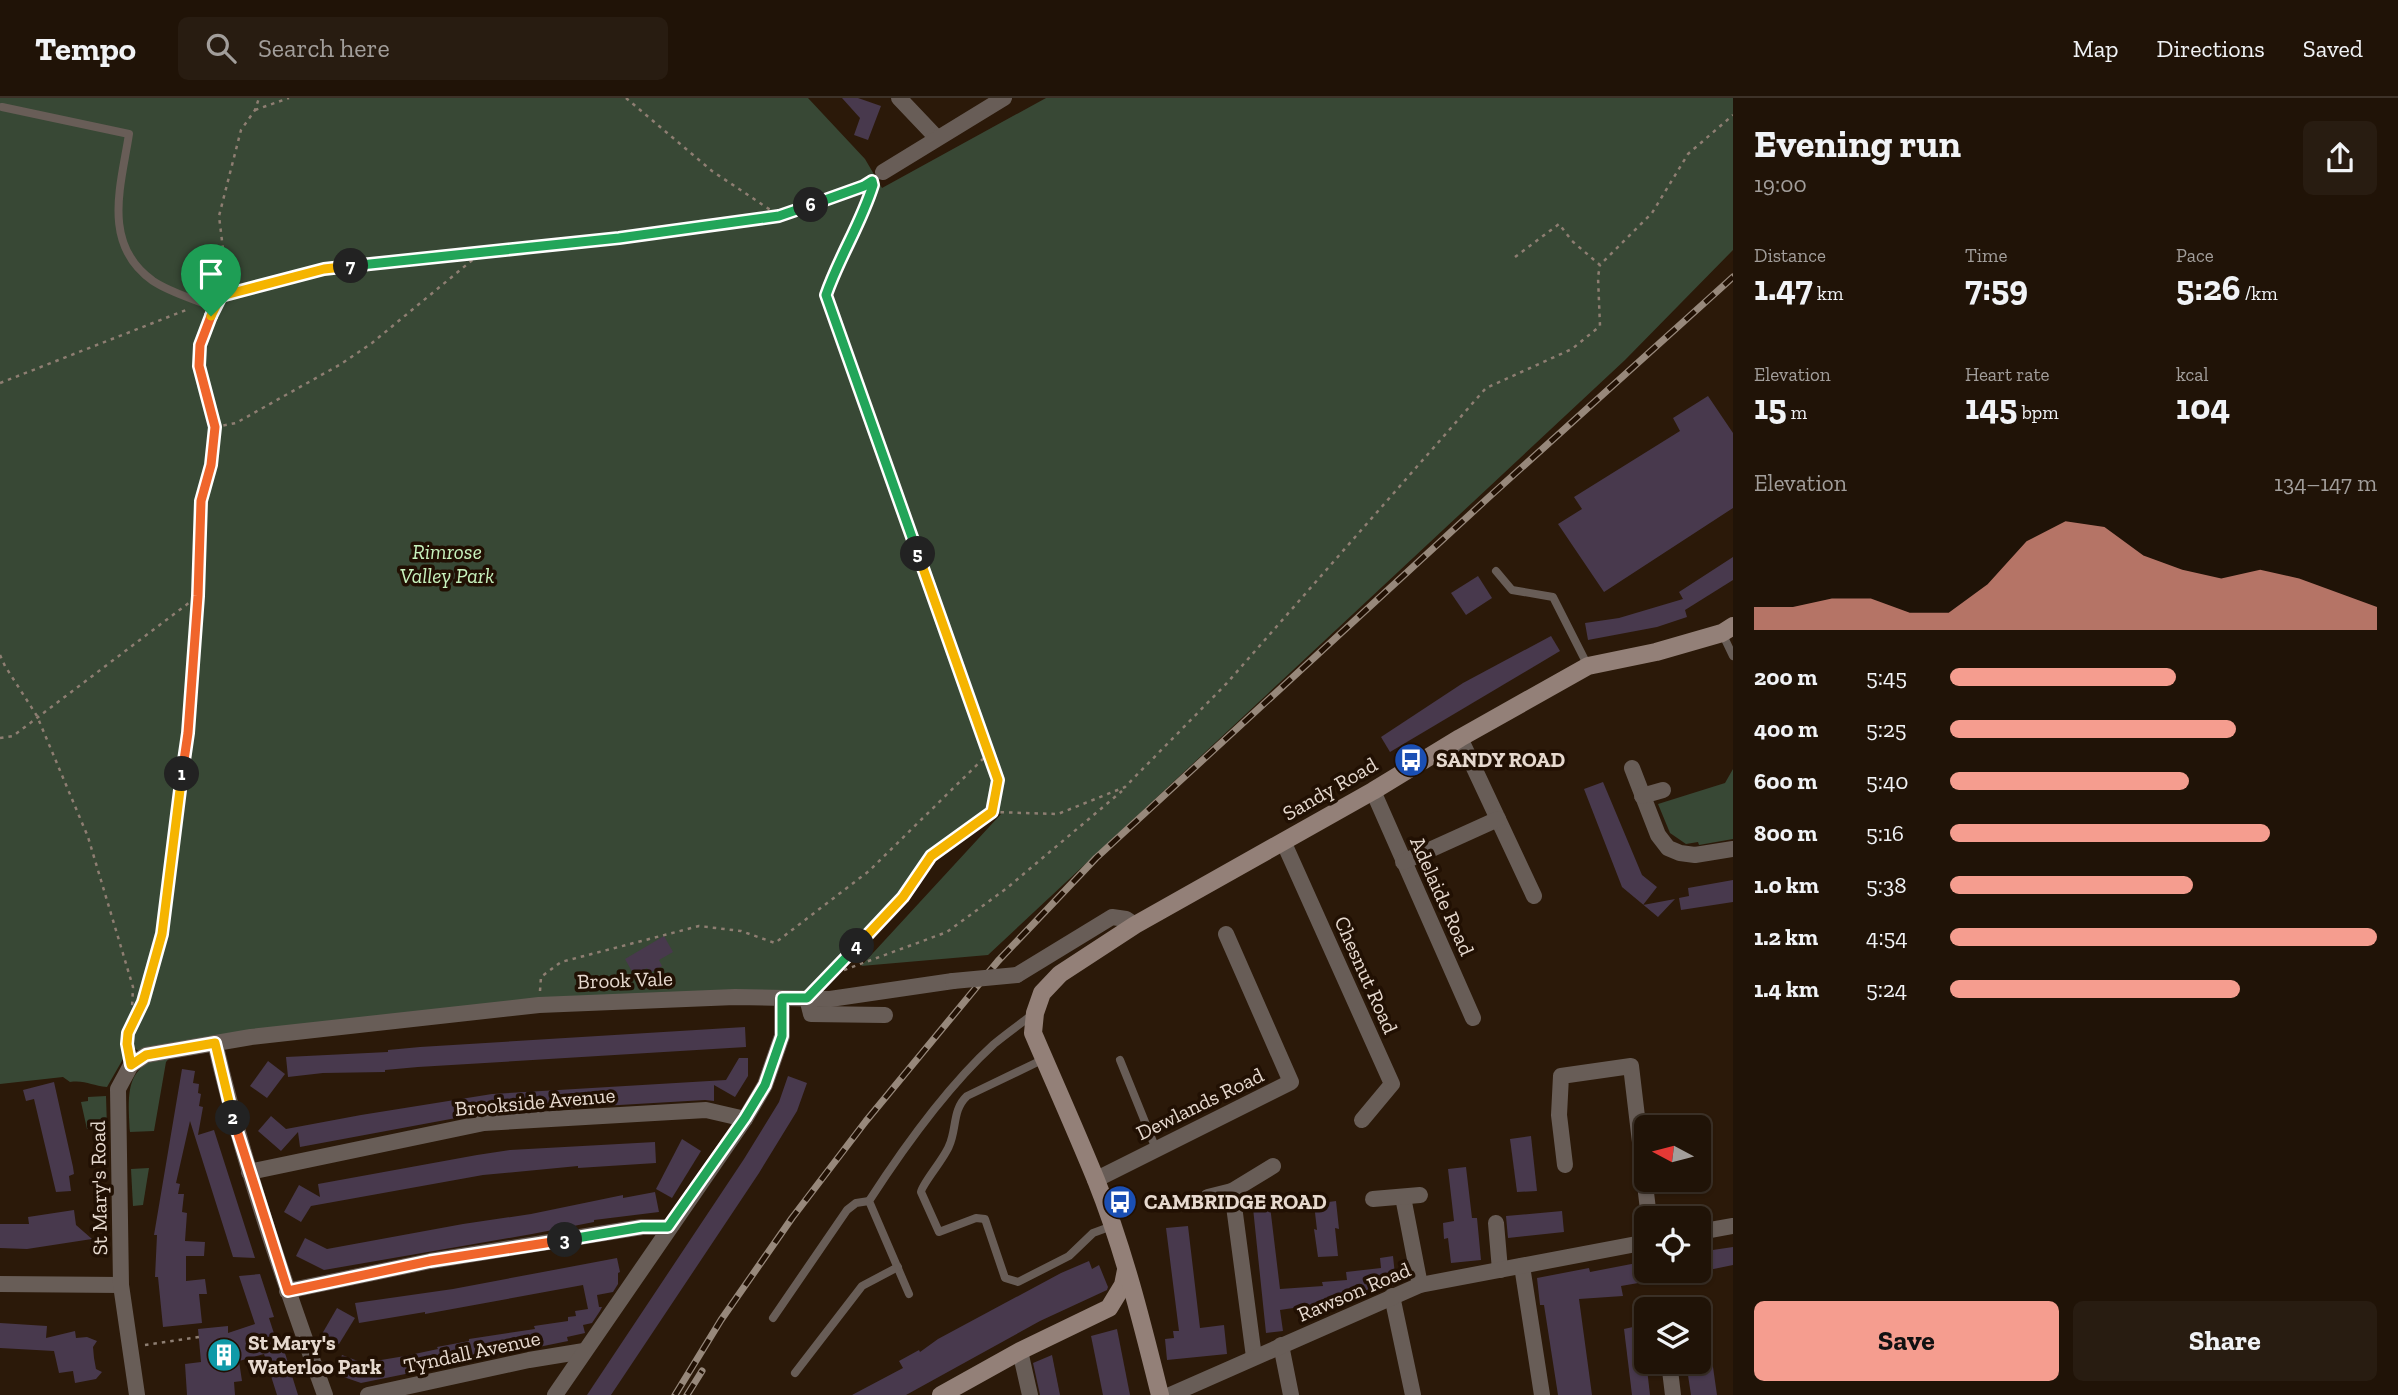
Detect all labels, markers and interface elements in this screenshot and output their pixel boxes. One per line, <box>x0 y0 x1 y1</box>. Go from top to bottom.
search box <box>178 17 668 80</box>
text: Tempo <box>35 29 136 68</box>
icon: search <box>202 29 240 67</box>
text: Search here <box>258 32 390 64</box>
text: Map <box>2073 34 2119 63</box>
text: Directions <box>2157 34 2265 63</box>
text: Saved <box>2303 34 2363 63</box>
text: Evening run <box>1754 121 1961 167</box>
button: share <box>2303 121 2377 195</box>
text: 19:00 <box>1754 170 1807 198</box>
pin: 6 <box>794 188 828 222</box>
text: 6 <box>805 193 816 216</box>
pin <box>181 244 241 316</box>
text: Distance <box>1754 244 1826 267</box>
text: Time <box>1965 244 2007 267</box>
text: Pace <box>2176 244 2214 267</box>
pin: 7 <box>334 248 368 284</box>
text: 7 <box>346 254 355 277</box>
icon: arrive <box>192 255 230 293</box>
text: 1.47 <box>1754 267 1813 309</box>
text: 7:59 <box>1965 267 2028 309</box>
text: 5:26 <box>2176 267 2241 309</box>
text: km <box>1813 282 1843 305</box>
text: /km <box>2241 282 2278 305</box>
text: Elevation <box>1754 363 1831 386</box>
text: Heart rate <box>1965 363 2050 386</box>
text: kcal <box>2176 363 2209 386</box>
text: 15 <box>1754 386 1786 428</box>
text: 145 <box>1965 386 2017 428</box>
text: 104 <box>2176 386 2230 428</box>
text: m <box>1786 401 1807 424</box>
text: bpm <box>2017 401 2059 424</box>
text: Elevation <box>1754 469 1847 497</box>
text: 134–147 m <box>2274 469 2377 497</box>
pin: 5 <box>900 536 936 572</box>
park label: Rimrose Valley Park <box>400 539 494 588</box>
text: 5 <box>913 542 922 565</box>
text: 200 m <box>1754 663 1817 691</box>
text: 5:45 <box>1866 663 1907 691</box>
text: 400 m <box>1754 715 1818 743</box>
text: 5:25 <box>1866 715 1907 743</box>
bus stop icon: SANDY ROAD <box>1392 741 1430 779</box>
place label: SANDY ROAD <box>1436 747 1565 772</box>
street label: Sandy Road <box>1278 751 1382 826</box>
pin: 1 <box>164 756 200 792</box>
text: 1 <box>178 762 185 785</box>
text: 600 m <box>1754 767 1817 795</box>
text: 5:40 <box>1866 767 1909 795</box>
text: 800 m <box>1754 819 1817 847</box>
text: 5:16 <box>1866 819 1904 847</box>
street label: Adelaide Road <box>1405 832 1480 960</box>
text: 1.0 km <box>1754 871 1819 899</box>
text: 5:38 <box>1866 871 1907 899</box>
street label: Chesnut Road <box>1329 912 1404 1038</box>
text: 1.2 km <box>1754 923 1818 951</box>
text: 4:54 <box>1866 923 1908 951</box>
pin: 4 <box>840 928 874 964</box>
text: 4 <box>851 934 862 957</box>
street label: Brook Vale <box>577 965 673 994</box>
text: 1.4 km <box>1754 975 1819 1003</box>
text: 5:24 <box>1866 975 1907 1003</box>
street label: Dewlands Road <box>1132 1062 1268 1145</box>
street label: Brookside Avenue <box>454 1082 616 1121</box>
pin: 2 <box>216 1100 250 1136</box>
text: 2 <box>227 1106 238 1129</box>
north arrow <box>1634 1115 1712 1192</box>
map controls <box>1634 1115 1711 1374</box>
street label: St Mary's Road <box>85 1120 112 1256</box>
bus stop icon: CAMBRIDGE ROAD <box>1101 1183 1139 1221</box>
place label: CAMBRIDGE ROAD <box>1144 1189 1327 1214</box>
button: locate <box>1634 1206 1711 1283</box>
pin: 3 <box>548 1222 582 1258</box>
text: 3 <box>559 1228 570 1251</box>
street label: Rawson Road <box>1293 1256 1415 1327</box>
button: layers <box>1634 1297 1711 1374</box>
button: Save <box>1754 1301 2059 1381</box>
button: Share <box>2073 1301 2377 1381</box>
street label: Tyndall Avenue <box>401 1325 543 1378</box>
place label: St Mary's Waterloo Park <box>248 1330 382 1379</box>
building icon: St Mary's Waterloo Park <box>205 1336 243 1374</box>

